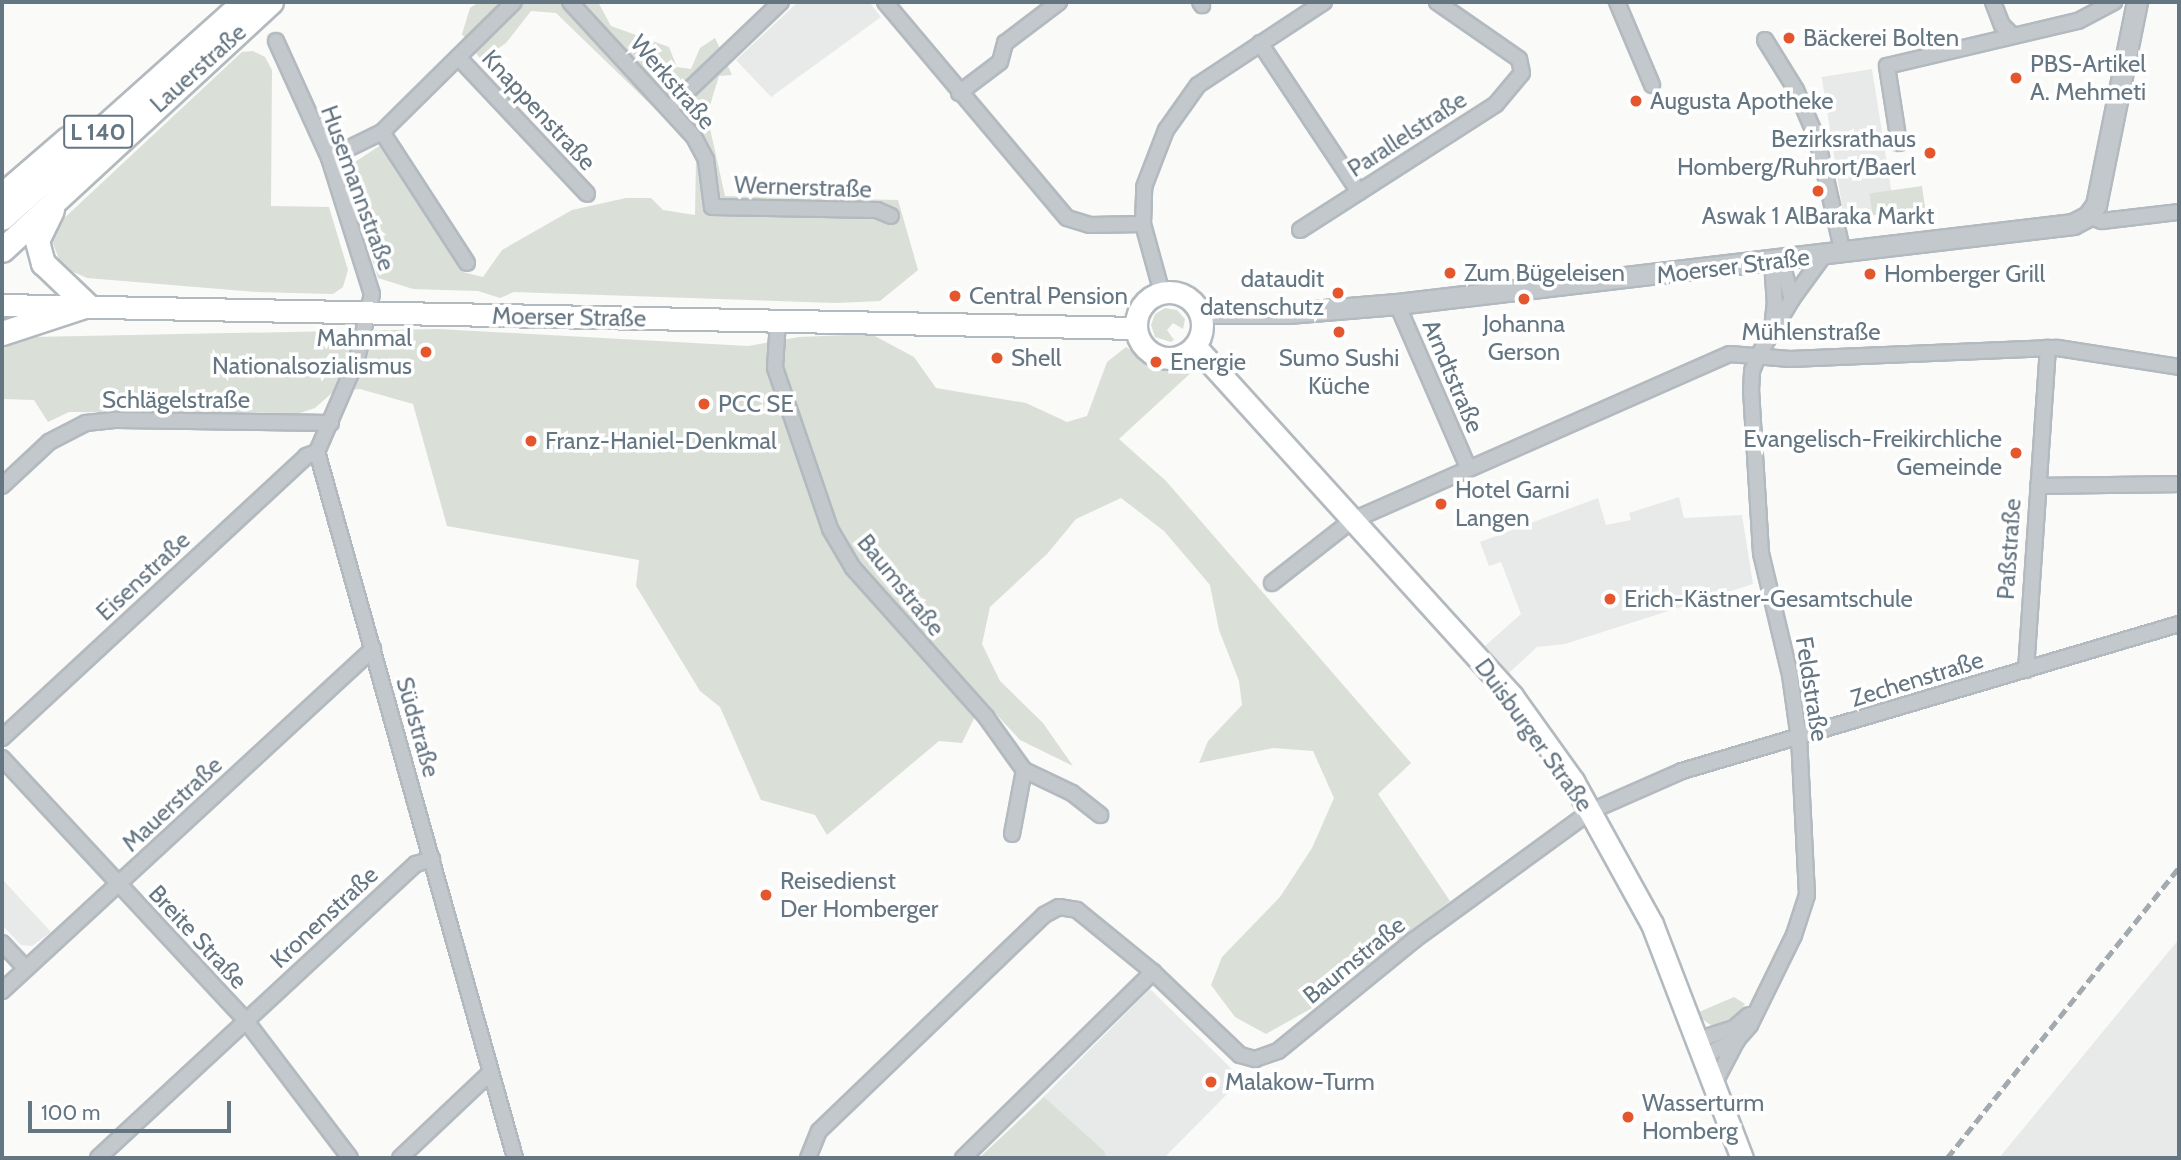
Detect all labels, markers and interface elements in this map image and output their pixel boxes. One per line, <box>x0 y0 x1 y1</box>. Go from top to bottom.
street label: Lauerstraße <box>144 17 252 119</box>
place label: Bäckerei Bolten <box>1803 24 1959 52</box>
street label: Werkstraße <box>624 29 722 135</box>
marker: Bäckerei Bolten <box>1781 30 1797 46</box>
street label: Knappenstraße <box>476 44 602 176</box>
place label: PBS-Artikel A. Mehmeti <box>2030 50 2146 106</box>
marker: PBS-Artikel A. Mehmeti <box>2008 70 2024 86</box>
street label: Parallelstraße <box>1342 85 1472 183</box>
place label: Augusta Apotheke <box>1650 87 1834 115</box>
marker: Augusta Apotheke <box>1628 93 1644 109</box>
street label: Husemannstraße <box>315 101 401 275</box>
road number: L 140 <box>63 113 133 152</box>
place label: Bezirksrathaus Homberg/Ruhrort/Baerl <box>1677 125 1916 181</box>
marker: Bezirksrathaus Homberg/Ruhrort/Baerl <box>1922 145 1938 161</box>
street label: Wernerstraße <box>734 170 872 204</box>
marker: Aswak 1 AlBaraka Markt <box>1810 183 1826 199</box>
place label: Aswak 1 AlBaraka Markt <box>1702 202 1934 230</box>
street label: Moerser Straße <box>1655 242 1811 290</box>
place label: Zum Bügeleisen <box>1464 259 1625 287</box>
place label: Homberger Grill <box>1884 260 2045 288</box>
place label: dataudit datenschutz <box>1200 265 1324 321</box>
marker: Zum Bügeleisen <box>1442 265 1458 281</box>
marker: Homberger Grill <box>1862 266 1878 282</box>
place label: Central Pension <box>969 282 1128 310</box>
marker: dataudit datenschutz <box>1330 285 1346 301</box>
marker: Central Pension <box>947 288 963 304</box>
marker: Johanna Gerson <box>1516 291 1532 307</box>
street label: Moerser Straße <box>492 301 646 333</box>
place label: Johanna Gerson <box>1483 310 1565 366</box>
street label: Arndtstraße <box>1416 315 1490 437</box>
street label: Mühlenstraße <box>1741 318 1881 346</box>
place label: Mahnmal Nationalsozialismus <box>212 324 412 380</box>
marker: Sumo Sushi Küche <box>1331 324 1347 340</box>
marker: Mahnmal Nationalsozialismus <box>418 344 434 360</box>
place label: Shell <box>1011 344 1061 372</box>
place label: Sumo Sushi Küche <box>1279 344 1399 400</box>
place label: Energie <box>1170 348 1246 376</box>
marker: Shell <box>989 350 1005 366</box>
marker: Energie <box>1148 354 1164 370</box>
street label: Schlägelstraße <box>102 386 250 414</box>
place label: PCC SE <box>718 390 794 418</box>
marker: PCC SE <box>696 396 712 412</box>
place label: Evangelisch-Freikirchliche Gemeinde <box>1743 425 2002 481</box>
place label: Franz-Haniel-Denkmal <box>545 427 777 455</box>
marker: Franz-Haniel-Denkmal <box>523 433 539 449</box>
marker: Evangelisch-Freikirchliche Gemeinde <box>2008 445 2024 461</box>
place label: Hotel Garni Langen <box>1455 476 1570 532</box>
marker: Hotel Garni Langen <box>1433 496 1449 512</box>
street label: Paßstraße <box>1991 497 2027 601</box>
street label: Eisenstraße <box>90 525 196 627</box>
street label: Baumstraße <box>851 528 951 642</box>
place label: Erich-Kästner-Gesamtschule <box>1624 585 1913 613</box>
marker: Erich-Kästner-Gesamtschule <box>1602 591 1618 607</box>
street label: Feldstraße <box>1790 635 1834 743</box>
street label: Zechenstraße <box>1847 645 1987 713</box>
street label: Duisburger Straße <box>1469 653 1599 817</box>
street label: Südstraße <box>390 674 446 780</box>
street label: Mauerstraße <box>116 750 228 858</box>
street label: Kronenstraße <box>264 860 384 974</box>
place label: Reisedienst Der Homberger <box>780 867 938 923</box>
street label: Breite Straße <box>143 879 253 995</box>
marker: Reisedienst Der Homberger <box>758 887 774 903</box>
street label: Baumstraße <box>1297 910 1411 1010</box>
place label: Malakow-Turm <box>1225 1068 1375 1096</box>
marker: Malakow-Turm <box>1203 1074 1219 1090</box>
scale bar <box>32 1086 234 1130</box>
place label: Wasserturm Homberg <box>1642 1089 1764 1145</box>
text: 100 m <box>41 1100 100 1125</box>
marker: Wasserturm Homberg <box>1620 1109 1636 1125</box>

